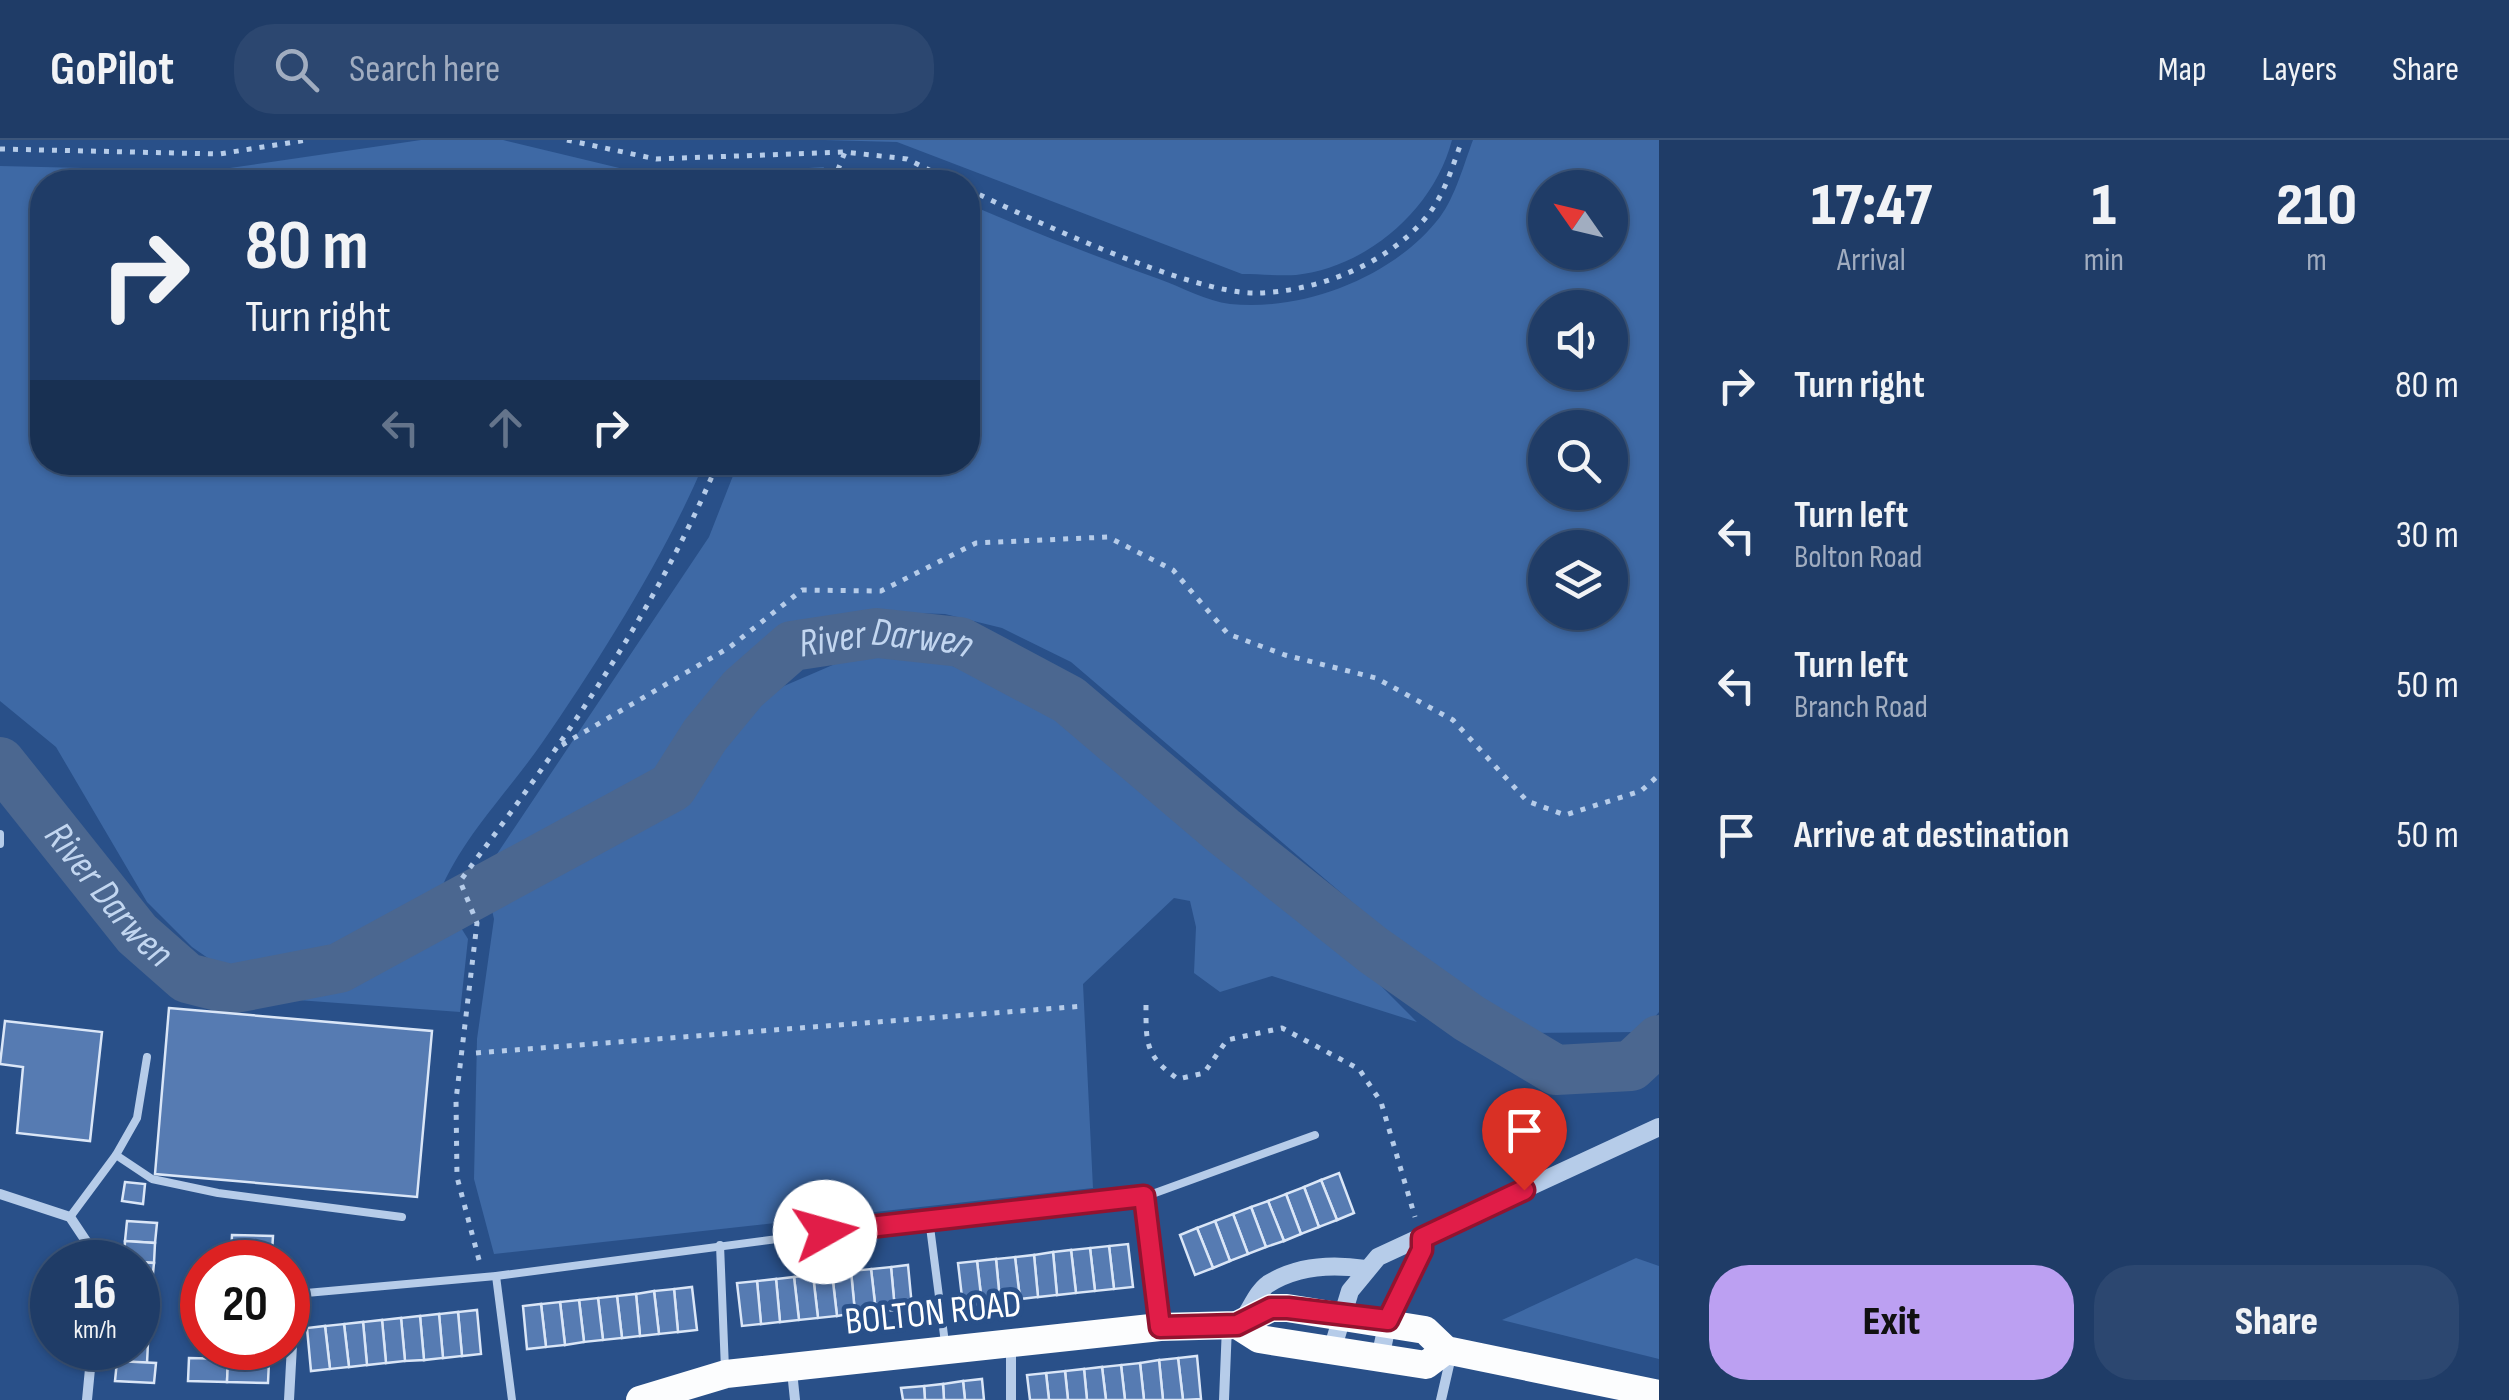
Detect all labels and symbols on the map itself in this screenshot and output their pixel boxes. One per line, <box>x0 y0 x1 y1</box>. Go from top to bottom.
north arrow <box>1528 170 1628 270</box>
water label: River Darwen <box>796 609 982 669</box>
water label: River Darwen <box>34 813 183 978</box>
pin <box>1482 1088 1567 1191</box>
position arrow <box>773 1180 877 1284</box>
speed limit sign: 20 <box>180 1240 310 1370</box>
street label: BOLTON ROAD <box>843 1281 1023 1345</box>

